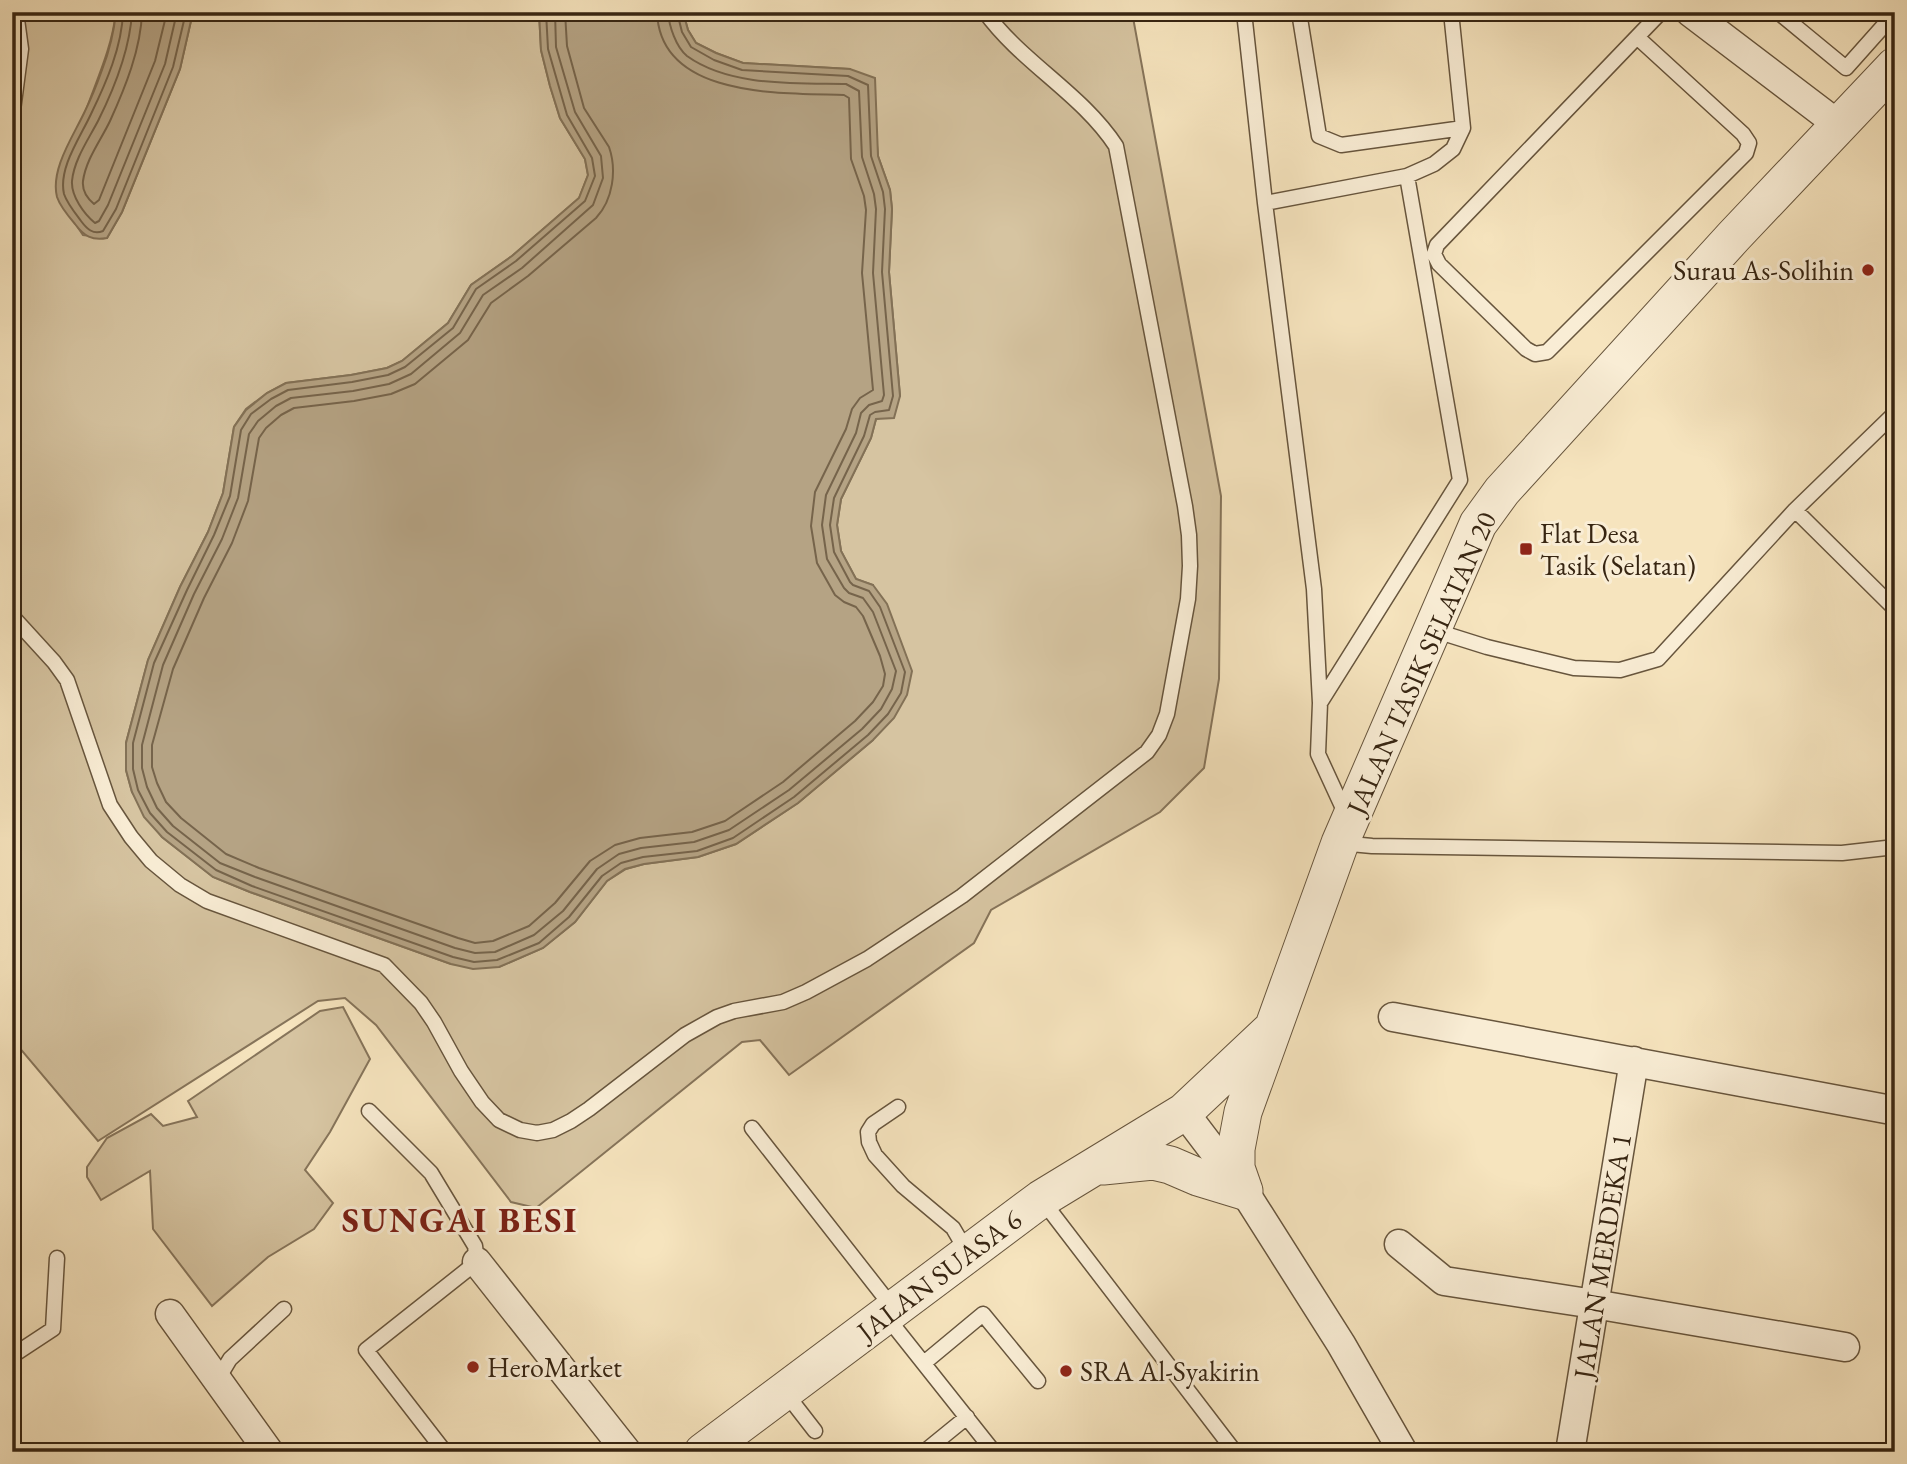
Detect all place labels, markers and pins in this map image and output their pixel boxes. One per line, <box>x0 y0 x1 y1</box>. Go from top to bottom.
place label: Surau As-Solihin <box>1673 252 1854 288</box>
marker: Surau As-Solihin <box>1860 262 1876 278</box>
place label: Flat Desa Tasik (Selatan) <box>1540 515 1696 583</box>
marker: Flat Desa Tasik (Selatan) <box>1518 541 1534 557</box>
place label: HeroMarket <box>487 1349 622 1385</box>
place label: SRA Al-Syakirin <box>1080 1353 1260 1389</box>
marker: HeroMarket <box>465 1359 481 1375</box>
marker: SRA Al-Syakirin <box>1058 1363 1074 1379</box>

